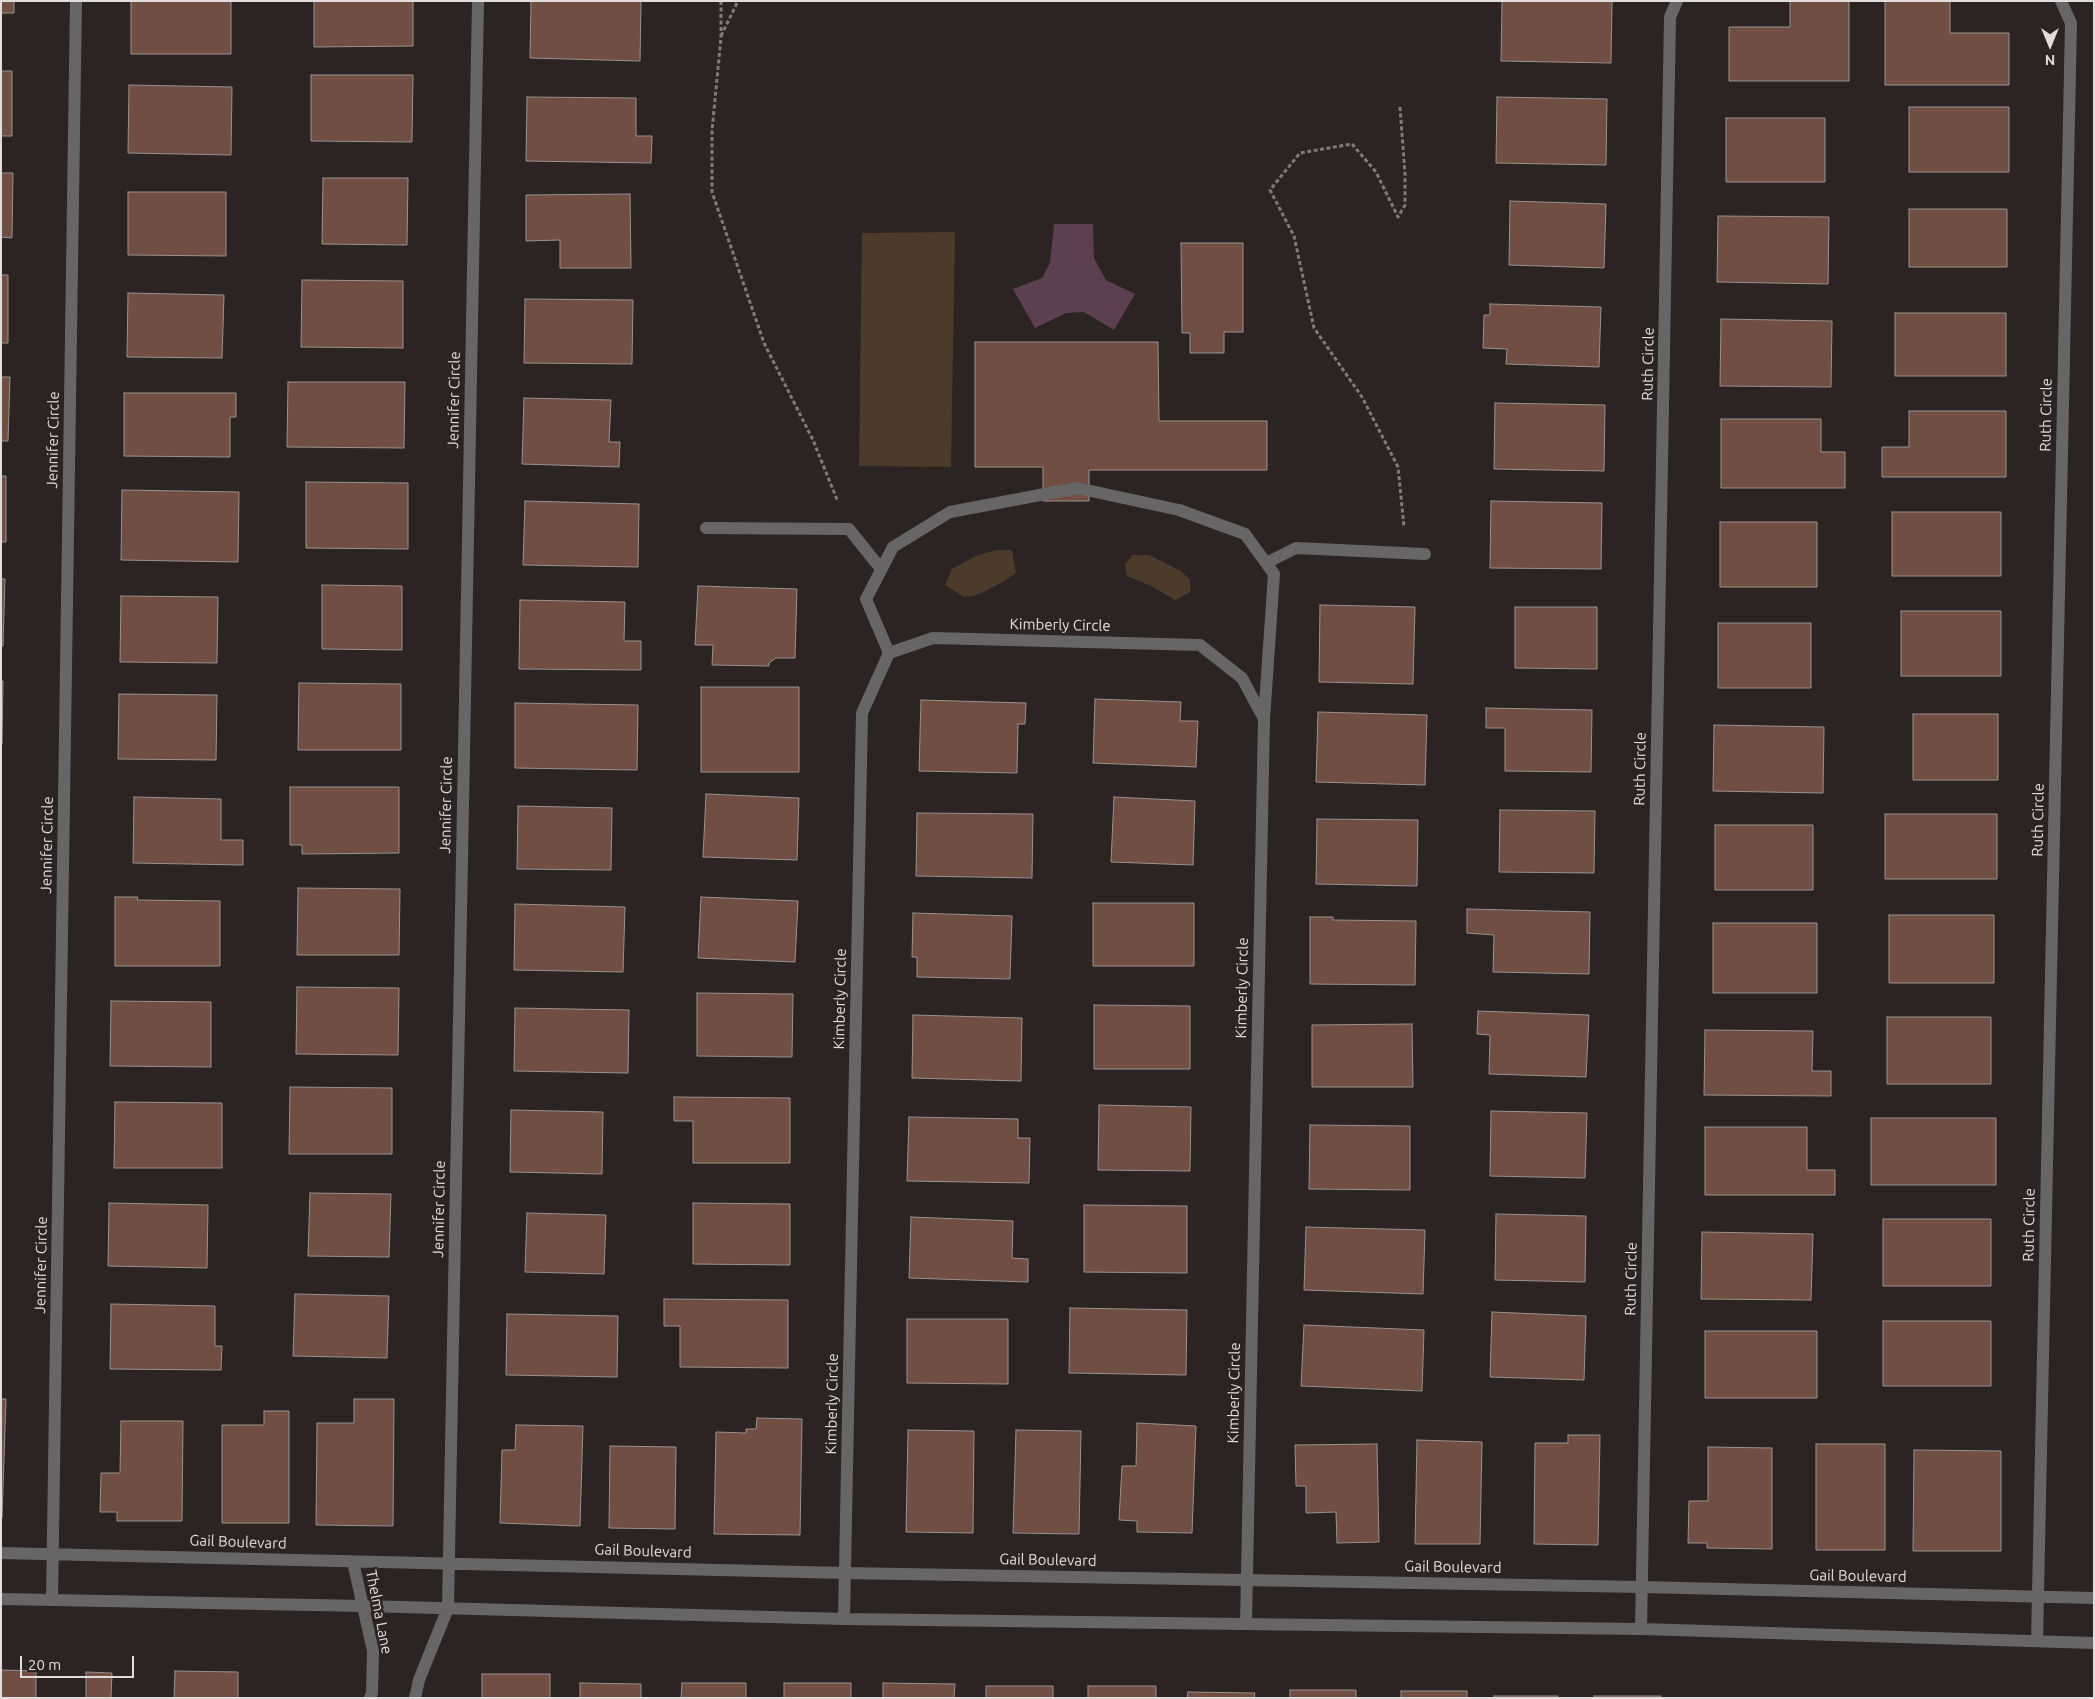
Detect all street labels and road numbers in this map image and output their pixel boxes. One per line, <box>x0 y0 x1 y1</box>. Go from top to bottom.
street label: Ruth Circle <box>1638 327 1658 401</box>
street label: Jennifer Circle <box>444 351 464 449</box>
street label: Ruth Circle <box>2036 378 2056 452</box>
street label: Jennifer Circle <box>43 391 63 489</box>
street label: Kimberly Circle <box>1009 615 1111 635</box>
street label: Ruth Circle <box>1630 732 1650 806</box>
street label: Jennifer Circle <box>436 756 456 854</box>
street label: Ruth Circle <box>2028 783 2048 857</box>
street label: Jennifer Circle <box>37 796 57 894</box>
street label: Kimberly Circle <box>1232 937 1252 1039</box>
street label: Kimberly Circle <box>830 948 850 1050</box>
street label: Jennifer Circle <box>429 1160 449 1258</box>
street label: Ruth Circle <box>2019 1188 2039 1262</box>
street label: Jennifer Circle <box>31 1216 51 1314</box>
street label: Ruth Circle <box>1621 1242 1641 1316</box>
street label: Kimberly Circle <box>1224 1342 1244 1444</box>
street label: Kimberly Circle <box>822 1353 842 1455</box>
street label: Gail Boulevard <box>189 1531 287 1553</box>
street label: Gail Boulevard <box>594 1540 692 1562</box>
street label: Gail Boulevard <box>999 1550 1097 1570</box>
street label: Gail Boulevard <box>1404 1557 1502 1577</box>
street label: Gail Boulevard <box>1809 1566 1907 1586</box>
street label: Thelma Lane <box>362 1568 396 1656</box>

